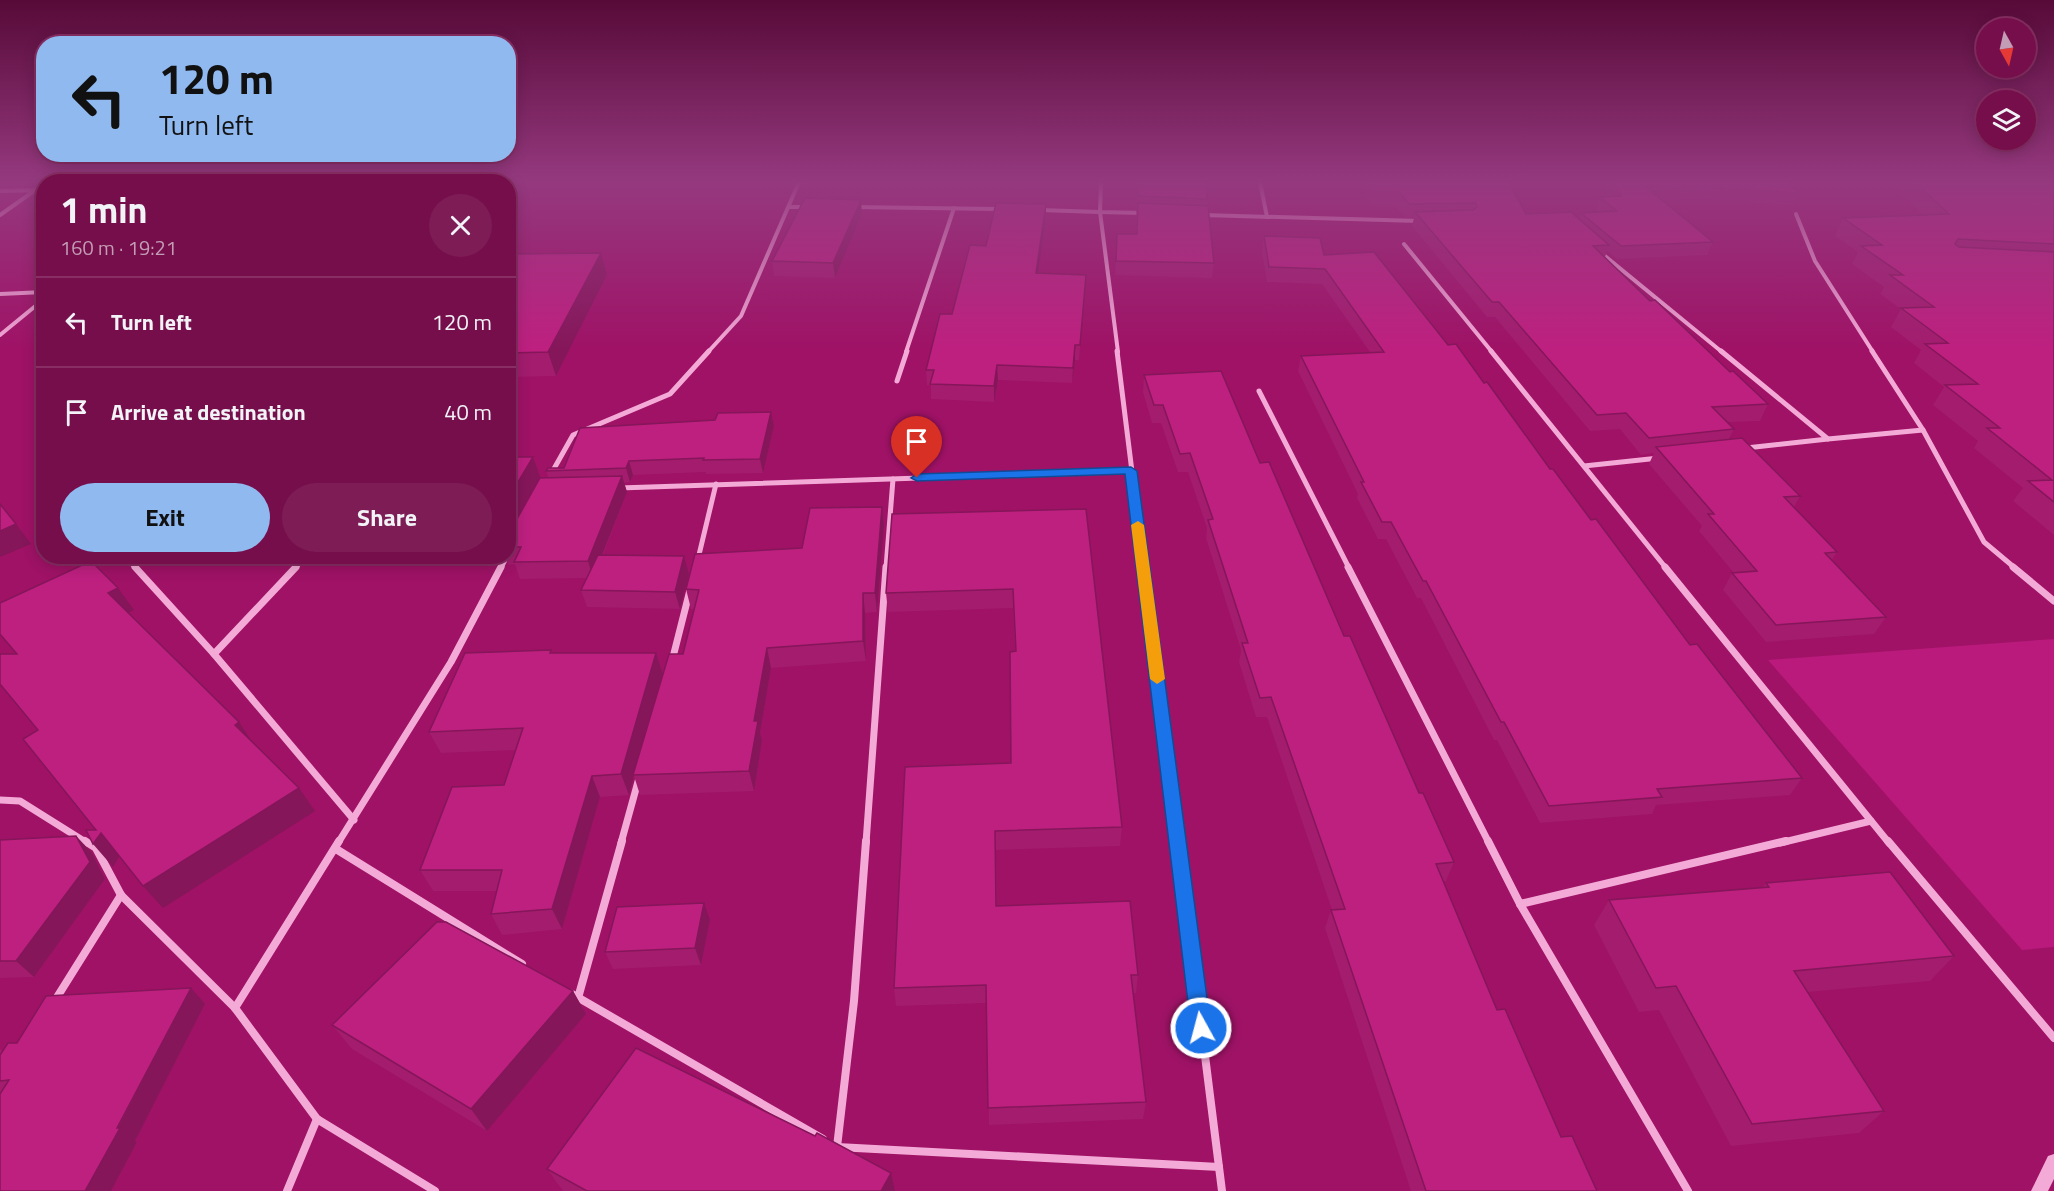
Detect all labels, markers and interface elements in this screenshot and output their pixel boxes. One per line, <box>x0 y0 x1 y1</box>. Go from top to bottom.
north arrow <box>1976 18 2036 78</box>
map controls <box>1976 18 2036 150</box>
text: 120 m <box>159 46 274 110</box>
icon: left <box>60 60 138 138</box>
button: layers <box>1976 90 2036 150</box>
text: Turn left <box>159 104 253 145</box>
text: 1 min <box>60 182 147 237</box>
button: close <box>429 194 492 257</box>
text: 160 m · 19:21 <box>60 232 177 263</box>
text: Turn left <box>111 305 192 339</box>
text: 120 m <box>432 305 492 339</box>
icon: left <box>60 306 93 339</box>
text: Arrive at destination <box>111 395 306 429</box>
text: 40 m <box>444 395 492 429</box>
icon: arrive <box>60 396 93 429</box>
pin <box>891 416 942 478</box>
icon: arrive <box>900 425 933 458</box>
button: Exit <box>60 483 270 552</box>
button: Share <box>282 483 492 552</box>
position arrow <box>1169 996 1233 1060</box>

